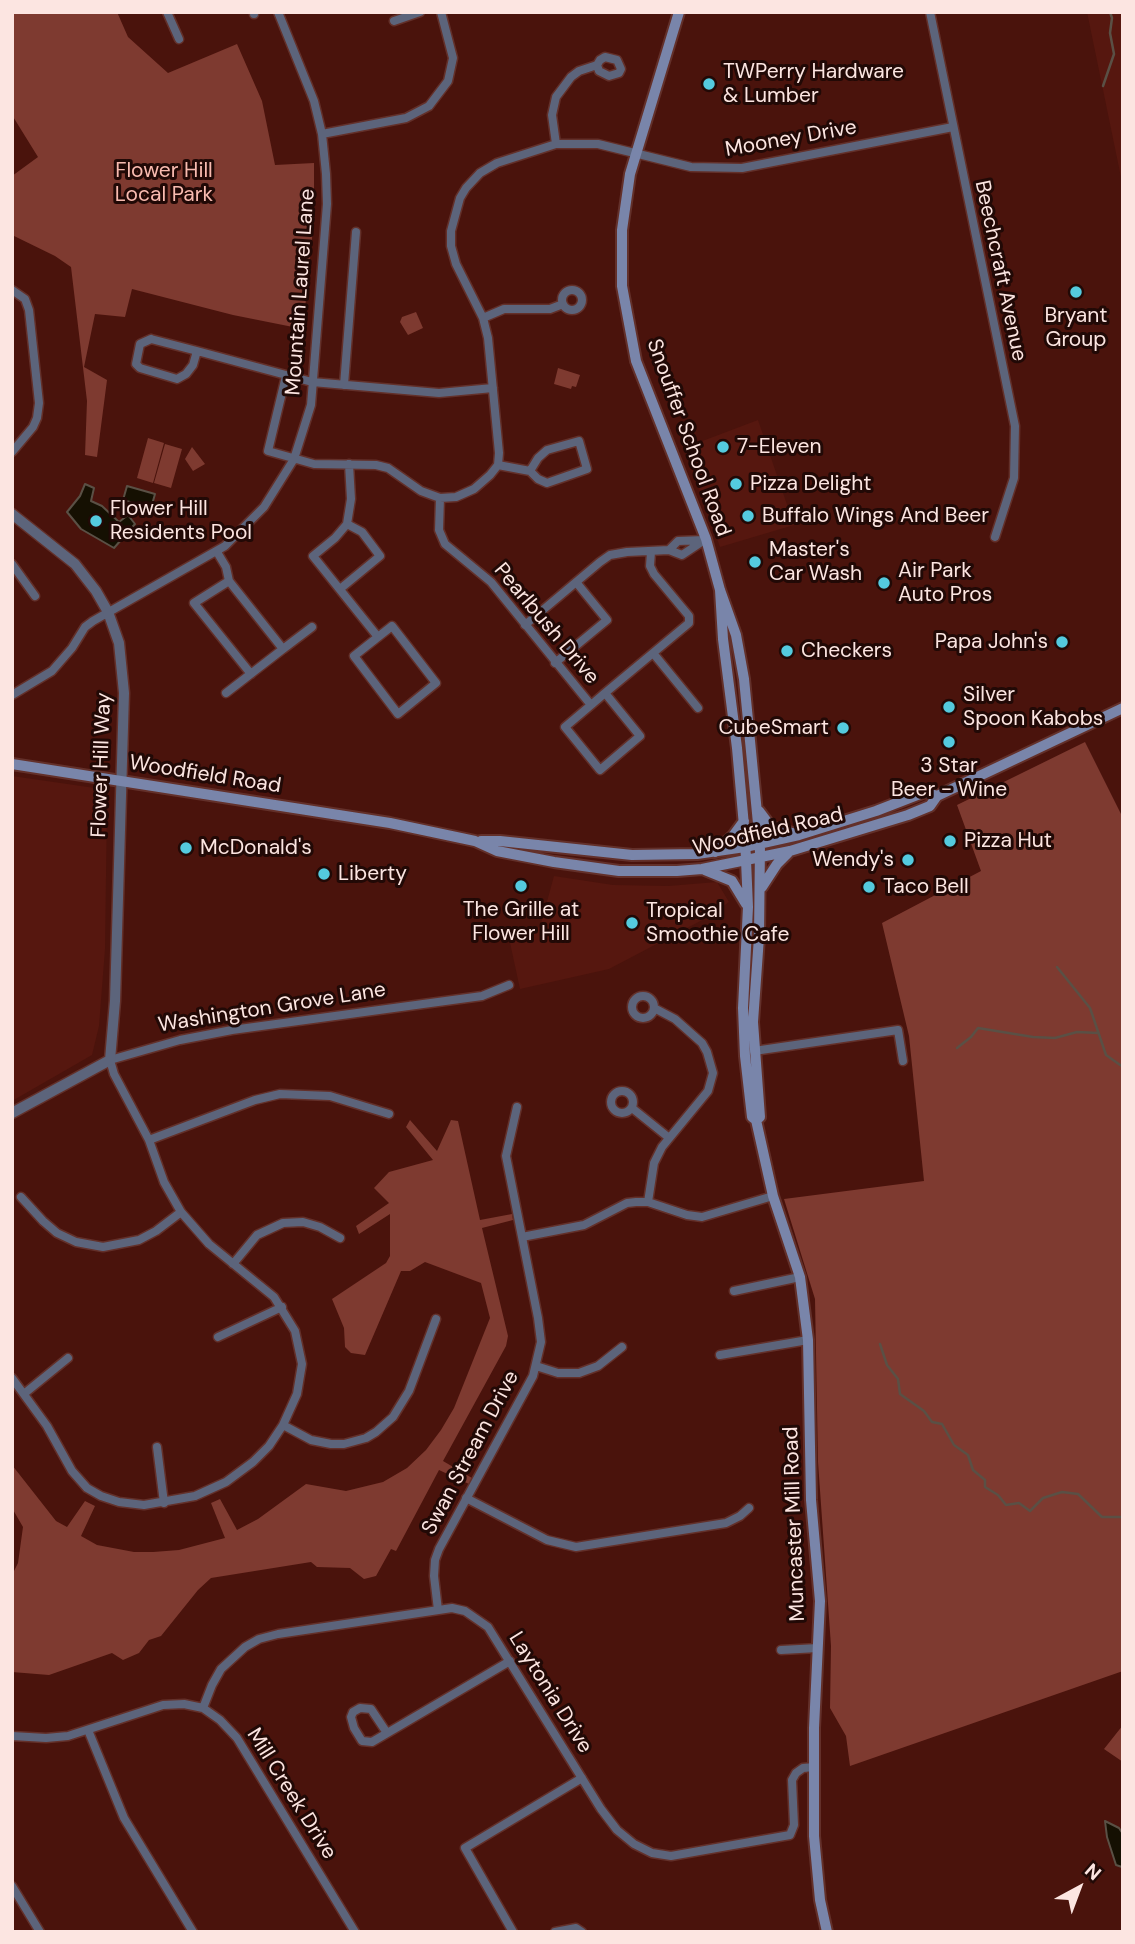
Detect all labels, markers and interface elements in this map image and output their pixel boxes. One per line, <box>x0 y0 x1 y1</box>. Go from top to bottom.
place label: TWPerry Hardware & Lumber <box>723 59 904 109</box>
marker: TWPerry Hardware & Lumber <box>701 76 717 92</box>
street label: Mooney Drive <box>723 115 859 163</box>
park label: Flower Hill Local Park <box>115 158 213 208</box>
street label: Beechcraft Avenue <box>969 178 1031 364</box>
street label: Mountain Laurel Lane <box>281 188 321 396</box>
marker: Bryant Group <box>1068 284 1084 300</box>
place label: Bryant Group <box>1044 303 1108 353</box>
street label: Snouffer School Road <box>641 336 735 540</box>
place label: 7-Eleven <box>737 434 821 460</box>
marker: 7-Eleven <box>715 439 731 455</box>
place label: Pizza Delight <box>750 471 872 497</box>
marker: Pizza Delight <box>728 476 744 492</box>
place label: Flower Hill Residents Pool <box>110 496 252 546</box>
place label: Buffalo Wings And Beer <box>762 503 989 529</box>
marker: Buffalo Wings And Beer <box>740 508 756 524</box>
marker: Flower Hill Residents Pool <box>88 513 104 529</box>
place label: Master's Car Wash <box>769 537 862 587</box>
marker: Master's Car Wash <box>747 554 763 570</box>
street label: Pearlbush Drive <box>488 558 604 690</box>
place label: Air Park Auto Pros <box>898 558 992 608</box>
marker: Air Park Auto Pros <box>876 575 892 591</box>
place label: Papa John's <box>935 629 1048 655</box>
marker: Papa John's <box>1054 634 1070 650</box>
place label: Checkers <box>801 638 892 664</box>
marker: Checkers <box>779 643 795 659</box>
place label: Silver Spoon Kabobs <box>963 682 1103 732</box>
street label: Flower Hill Way <box>87 692 117 838</box>
marker: Silver Spoon Kabobs <box>941 699 957 715</box>
place label: CubeSmart <box>719 715 829 741</box>
marker: CubeSmart <box>835 720 851 736</box>
marker: 3 Star Beer - Wine <box>941 734 957 750</box>
street label: Woodfield Road <box>127 751 283 799</box>
place label: 3 Star Beer - Wine <box>891 753 1007 803</box>
street label: Woodfield Road <box>690 802 846 862</box>
place label: Pizza Hut <box>964 828 1052 854</box>
marker: Pizza Hut <box>942 833 958 849</box>
place label: McDonald's <box>200 835 312 861</box>
marker: McDonald's <box>178 840 194 856</box>
place label: Wendy's <box>812 847 894 873</box>
marker: Wendy's <box>900 852 916 868</box>
place label: Liberty <box>338 861 407 887</box>
marker: Liberty <box>316 866 332 882</box>
place label: Taco Bell <box>883 874 969 900</box>
marker: The Grille at Flower Hill <box>513 878 529 894</box>
marker: Taco Bell <box>861 879 877 895</box>
place label: The Grille at Flower Hill <box>463 897 579 947</box>
place label: Tropical Smoothie Cafe <box>646 898 789 948</box>
marker: Tropical Smoothie Cafe <box>624 915 640 931</box>
street label: Washington Grove Lane <box>156 978 388 1038</box>
street label: Swan Stream Drive <box>417 1367 525 1539</box>
street label: Muncaster Mill Road <box>779 1426 811 1622</box>
street label: Laytonia Drive <box>503 1628 597 1758</box>
street label: Mill Creek Drive <box>241 1724 341 1864</box>
north arrow <box>1044 1853 1114 1923</box>
text: N <box>1080 1858 1107 1886</box>

